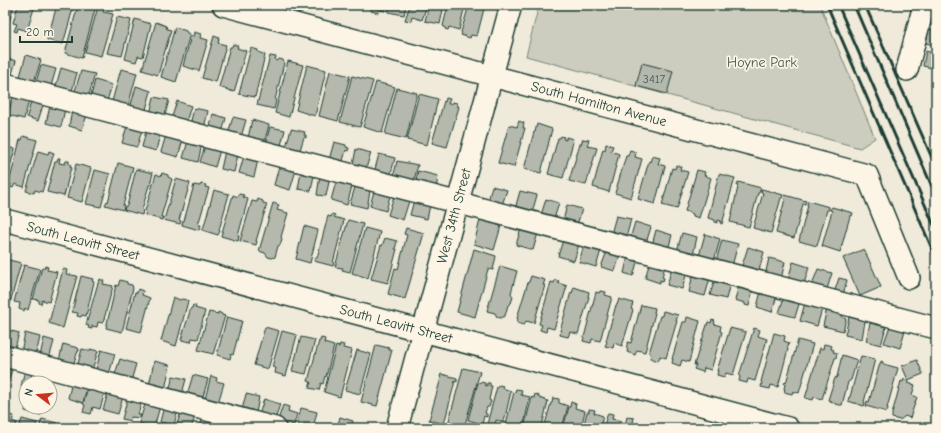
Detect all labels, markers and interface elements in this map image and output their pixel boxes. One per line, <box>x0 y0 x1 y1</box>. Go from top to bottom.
scale bar <box>20 18 72 44</box>
text: 20 m <box>26 25 54 39</box>
park label: Hoyne Park <box>727 54 797 71</box>
house number: 3417 <box>643 72 665 86</box>
street label: South Hamilton Avenue <box>529 78 669 130</box>
street label: West 34th Street <box>433 166 475 265</box>
street label: South Leavitt Street <box>25 218 142 265</box>
street label: South Leavitt Street <box>338 301 455 348</box>
north arrow <box>18 375 58 415</box>
text: N <box>22 387 36 398</box>

